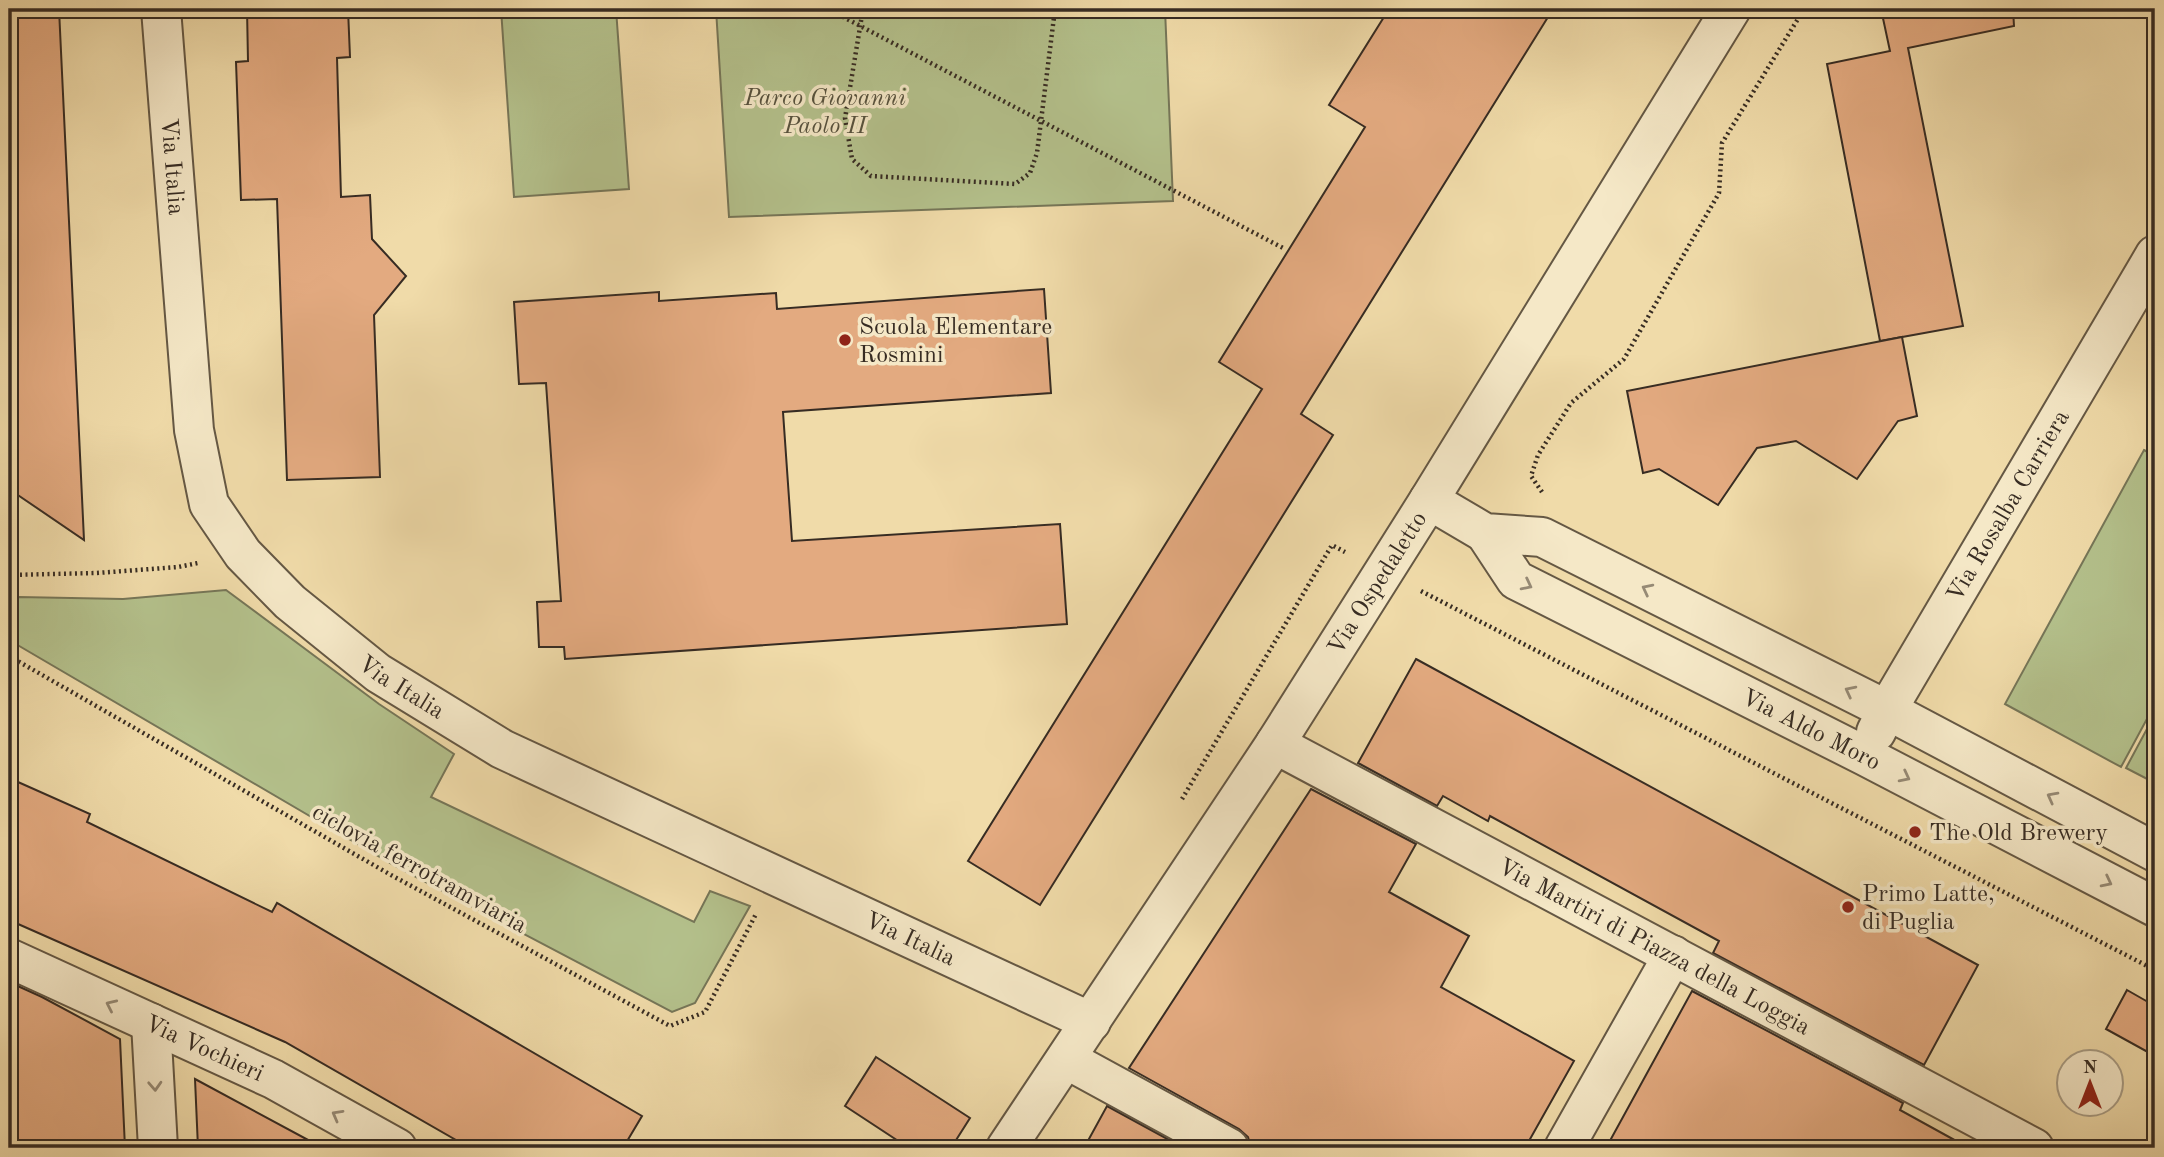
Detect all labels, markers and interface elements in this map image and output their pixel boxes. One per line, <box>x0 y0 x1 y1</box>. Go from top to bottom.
park label: Parco Giovanni Paolo II <box>743 87 906 139</box>
street label: Via Italia <box>156 117 187 216</box>
place label: Scuola Elementare Rosmini <box>859 316 1052 368</box>
marker: Scuola Elementare Rosmini <box>837 332 853 348</box>
street label: Via Rosalba Carriera <box>1944 406 2075 607</box>
street label: Via Ospedaletto <box>1325 508 1432 660</box>
one-way arrow <box>1520 577 1532 591</box>
one-way arrow <box>1642 584 1654 598</box>
street label: Via Italia <box>353 652 448 725</box>
street label: Via Aldo Moro <box>1737 686 1884 776</box>
one-way arrow <box>1845 686 1857 700</box>
one-way arrow <box>1898 768 1910 782</box>
one-way arrow <box>2046 792 2059 805</box>
street label: ciclovia ferrotramviaria <box>308 801 531 939</box>
place label: The Old Brewery <box>1929 822 2108 846</box>
marker: The Old Brewery <box>1907 824 1923 840</box>
street label: Via Martiri di Piazza della Loggia <box>1494 855 1814 1041</box>
one-way arrow <box>2100 873 2112 887</box>
place label: Primo Latte, di Puglia <box>1862 883 1995 935</box>
marker: Primo Latte, di Puglia <box>1840 899 1856 915</box>
street label: Via Italia <box>860 909 959 971</box>
one-way arrow <box>106 999 118 1013</box>
street label: Via Vochieri <box>140 1012 267 1087</box>
north arrow <box>2056 1048 2126 1118</box>
text: N <box>2083 1059 2098 1078</box>
one-way arrow <box>147 1081 162 1092</box>
one-way arrow <box>332 1110 345 1123</box>

